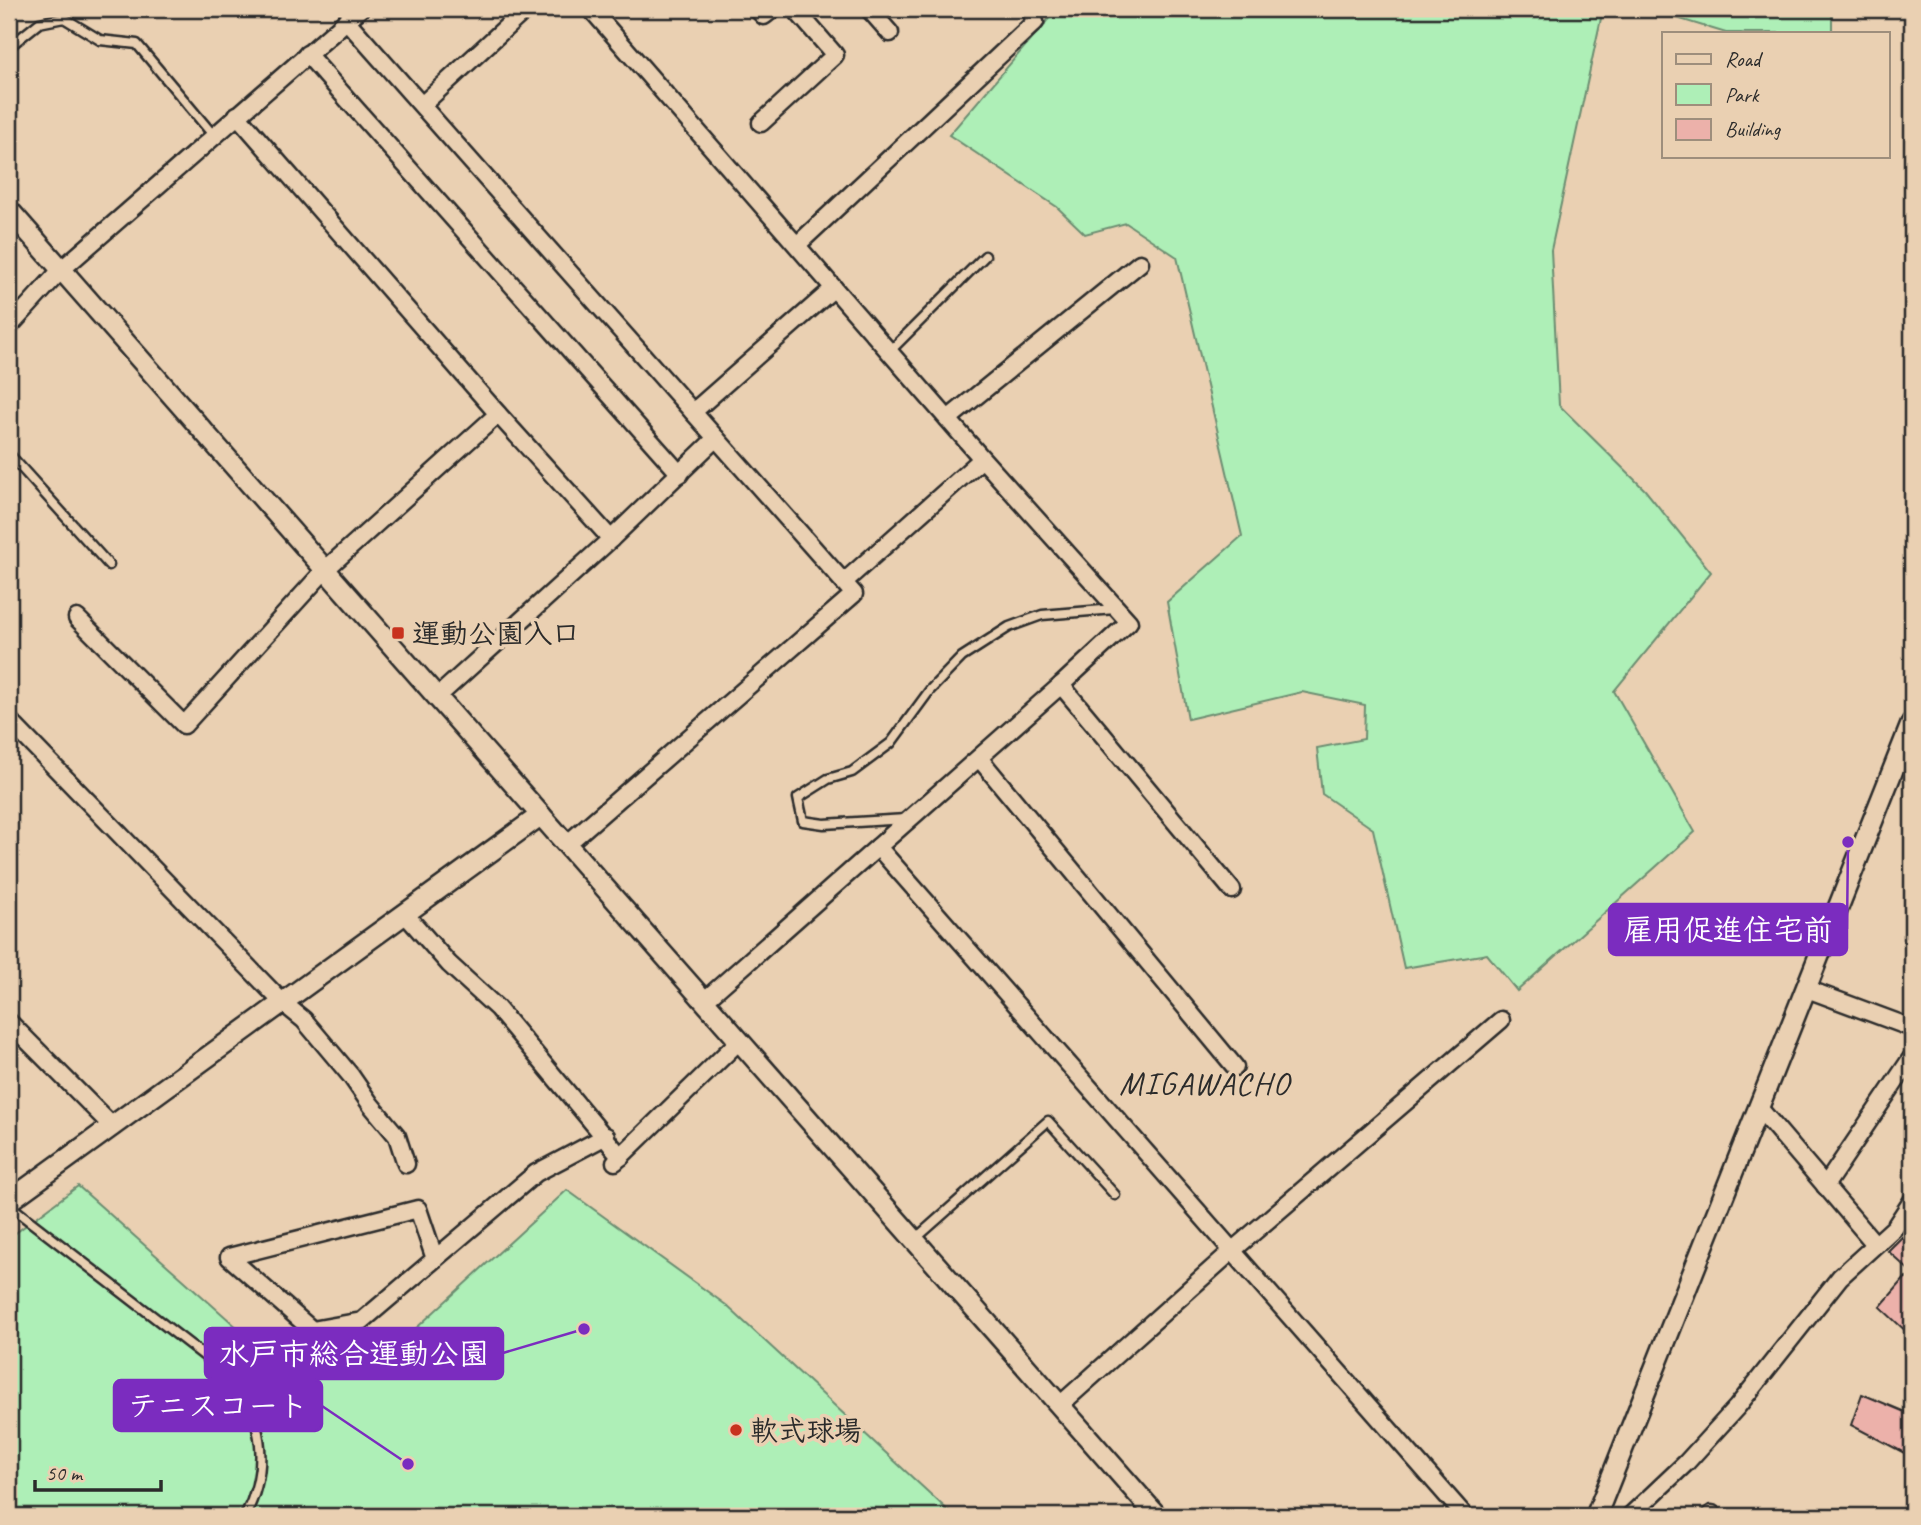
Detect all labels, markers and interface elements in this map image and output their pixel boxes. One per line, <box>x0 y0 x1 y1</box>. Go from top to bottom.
legend <box>1662 32 1890 158</box>
text: Road <box>1725 46 1764 72</box>
text: Park <box>1725 82 1760 108</box>
text: Building <box>1725 116 1782 142</box>
place label: 運動公園入口 <box>412 616 580 651</box>
marker: 運動公園入口 <box>390 625 406 641</box>
callout: 雇用促進住宅前 <box>1609 904 1847 955</box>
text: 雇用促進住宅前 <box>1623 911 1833 949</box>
district label: MIGAWACHO <box>1119 1063 1292 1104</box>
callout: 水戸市総合運動公園 <box>205 1328 503 1379</box>
text: 水戸市総合運動公園 <box>219 1335 489 1373</box>
callout: テニスコート <box>114 1380 322 1431</box>
text: テニスコート <box>128 1387 308 1425</box>
place label: 軟式球場 <box>750 1413 862 1448</box>
marker: 軟式球場 <box>728 1422 744 1438</box>
scale bar <box>35 1448 161 1492</box>
text: 50 m <box>46 1460 84 1486</box>

